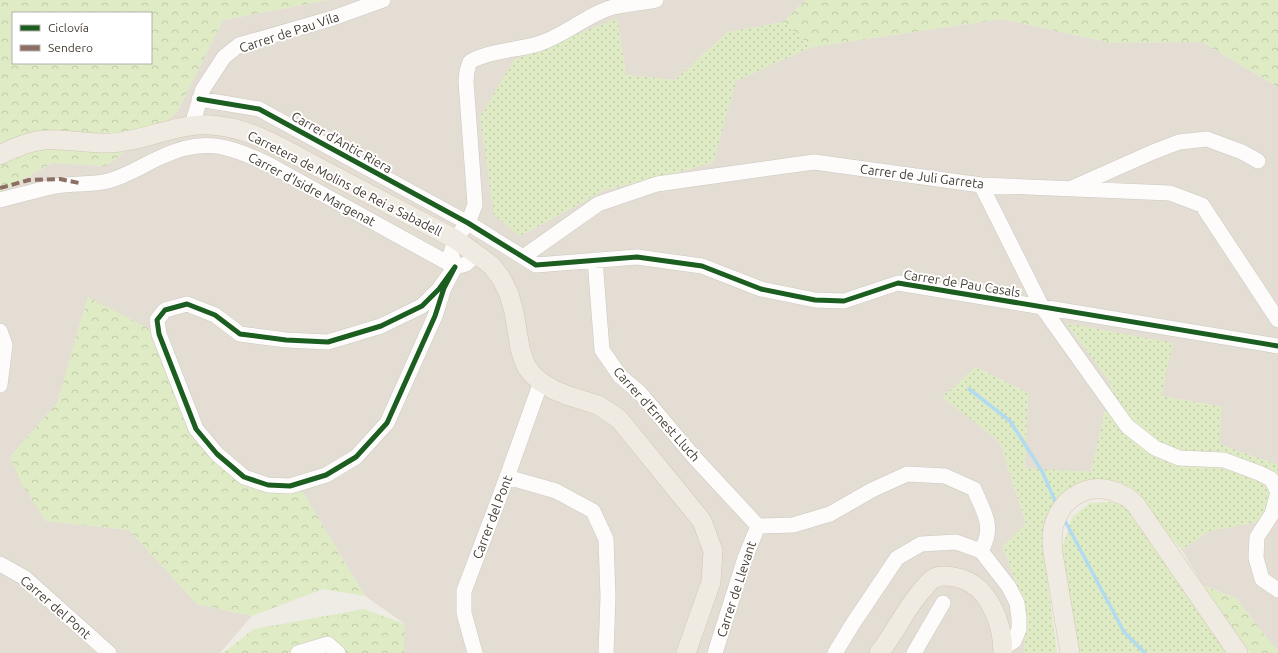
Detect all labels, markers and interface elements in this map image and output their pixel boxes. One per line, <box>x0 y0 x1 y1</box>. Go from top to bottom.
street label: Carrer de Pau Vila <box>237 9 341 55</box>
legend <box>12 12 152 64</box>
text: Ciclovía <box>48 21 89 34</box>
text: Sendero <box>48 41 93 54</box>
street label: Carrer d'Antic Riera <box>289 109 395 175</box>
street label: Carretera de Molins de Rei a Sabadell <box>246 128 445 239</box>
street label: Carrer d'Isidre Margenat <box>246 150 378 228</box>
street label: Carrer de Juli Garreta <box>859 161 985 191</box>
street label: Carrer de Pau Casals <box>903 267 1022 299</box>
street label: Carrer d'Ernest Lluch <box>611 364 703 464</box>
street label: Carrer del Pont <box>470 473 514 561</box>
street label: Carrer de Llevant <box>714 539 758 639</box>
street label: Carrer del Pont <box>18 573 94 641</box>

